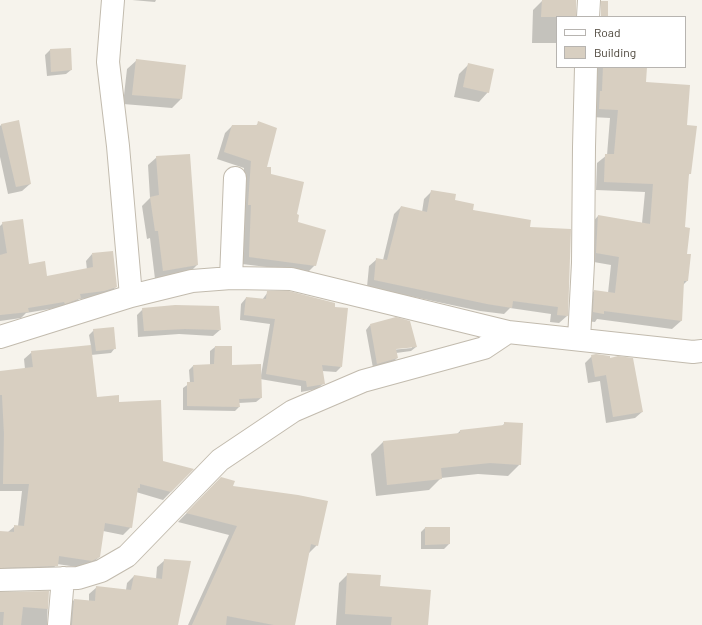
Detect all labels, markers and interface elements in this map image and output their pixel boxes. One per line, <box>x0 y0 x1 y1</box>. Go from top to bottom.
legend <box>556 16 686 68</box>
text: Road <box>594 25 621 39</box>
text: Building <box>594 45 636 59</box>

